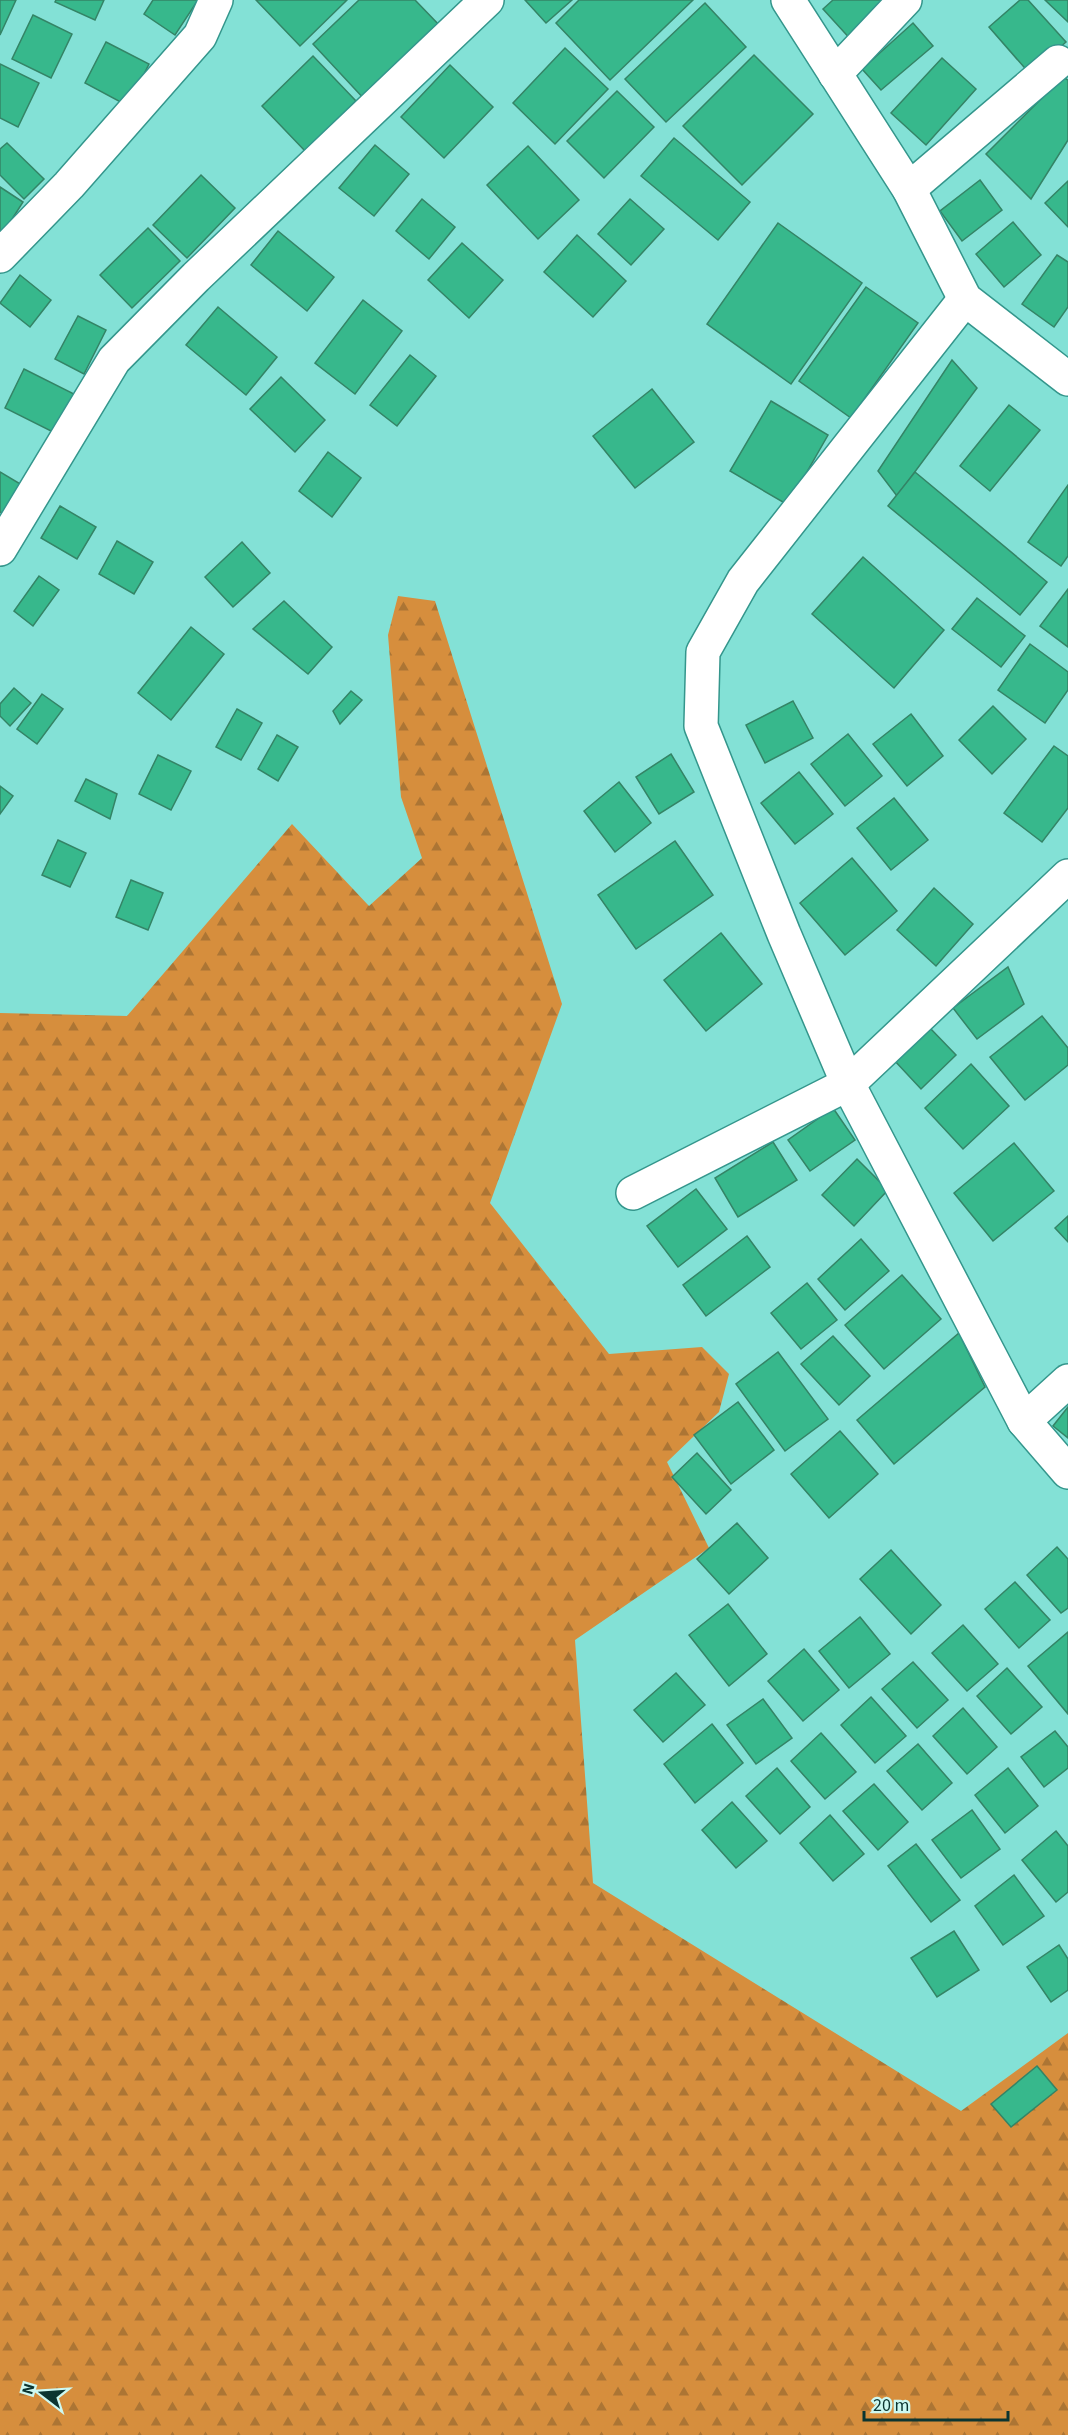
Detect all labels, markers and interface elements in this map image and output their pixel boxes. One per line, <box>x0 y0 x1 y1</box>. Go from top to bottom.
north arrow <box>12 2363 72 2423</box>
text: N <box>17 2381 41 2397</box>
scale bar <box>864 2384 1008 2422</box>
text: 20 m <box>873 2393 909 2418</box>

